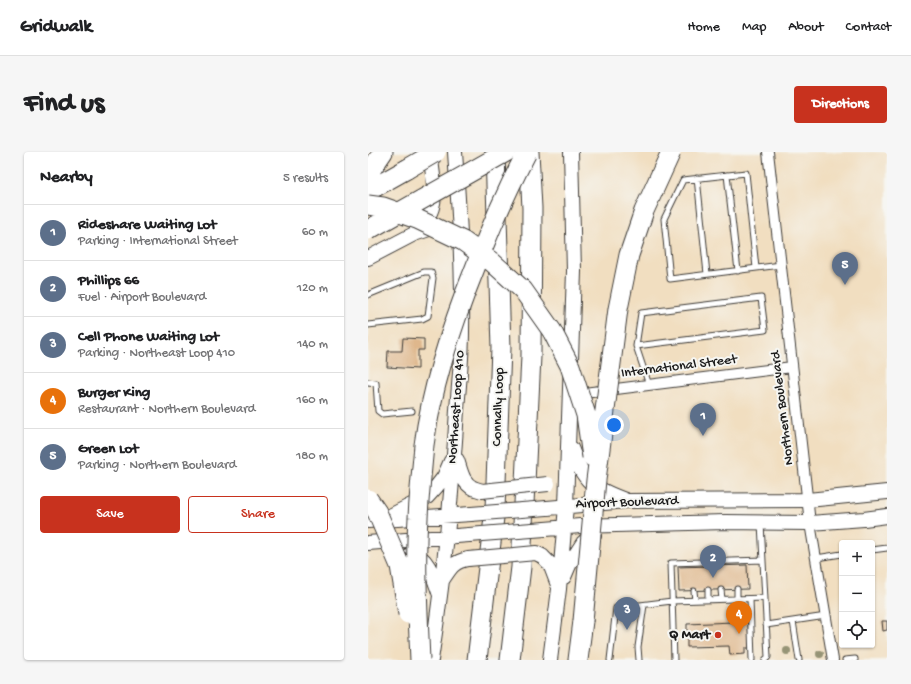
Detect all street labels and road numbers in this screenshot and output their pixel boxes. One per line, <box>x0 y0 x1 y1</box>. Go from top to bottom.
street label: Northern Boulevard <box>767 348 798 466</box>
street label: Northeast Loop 410 <box>445 350 469 464</box>
street label: International Street <box>620 351 739 383</box>
street label: Connally Loop <box>489 367 509 447</box>
street label: Airport Boulevard <box>575 493 680 513</box>

